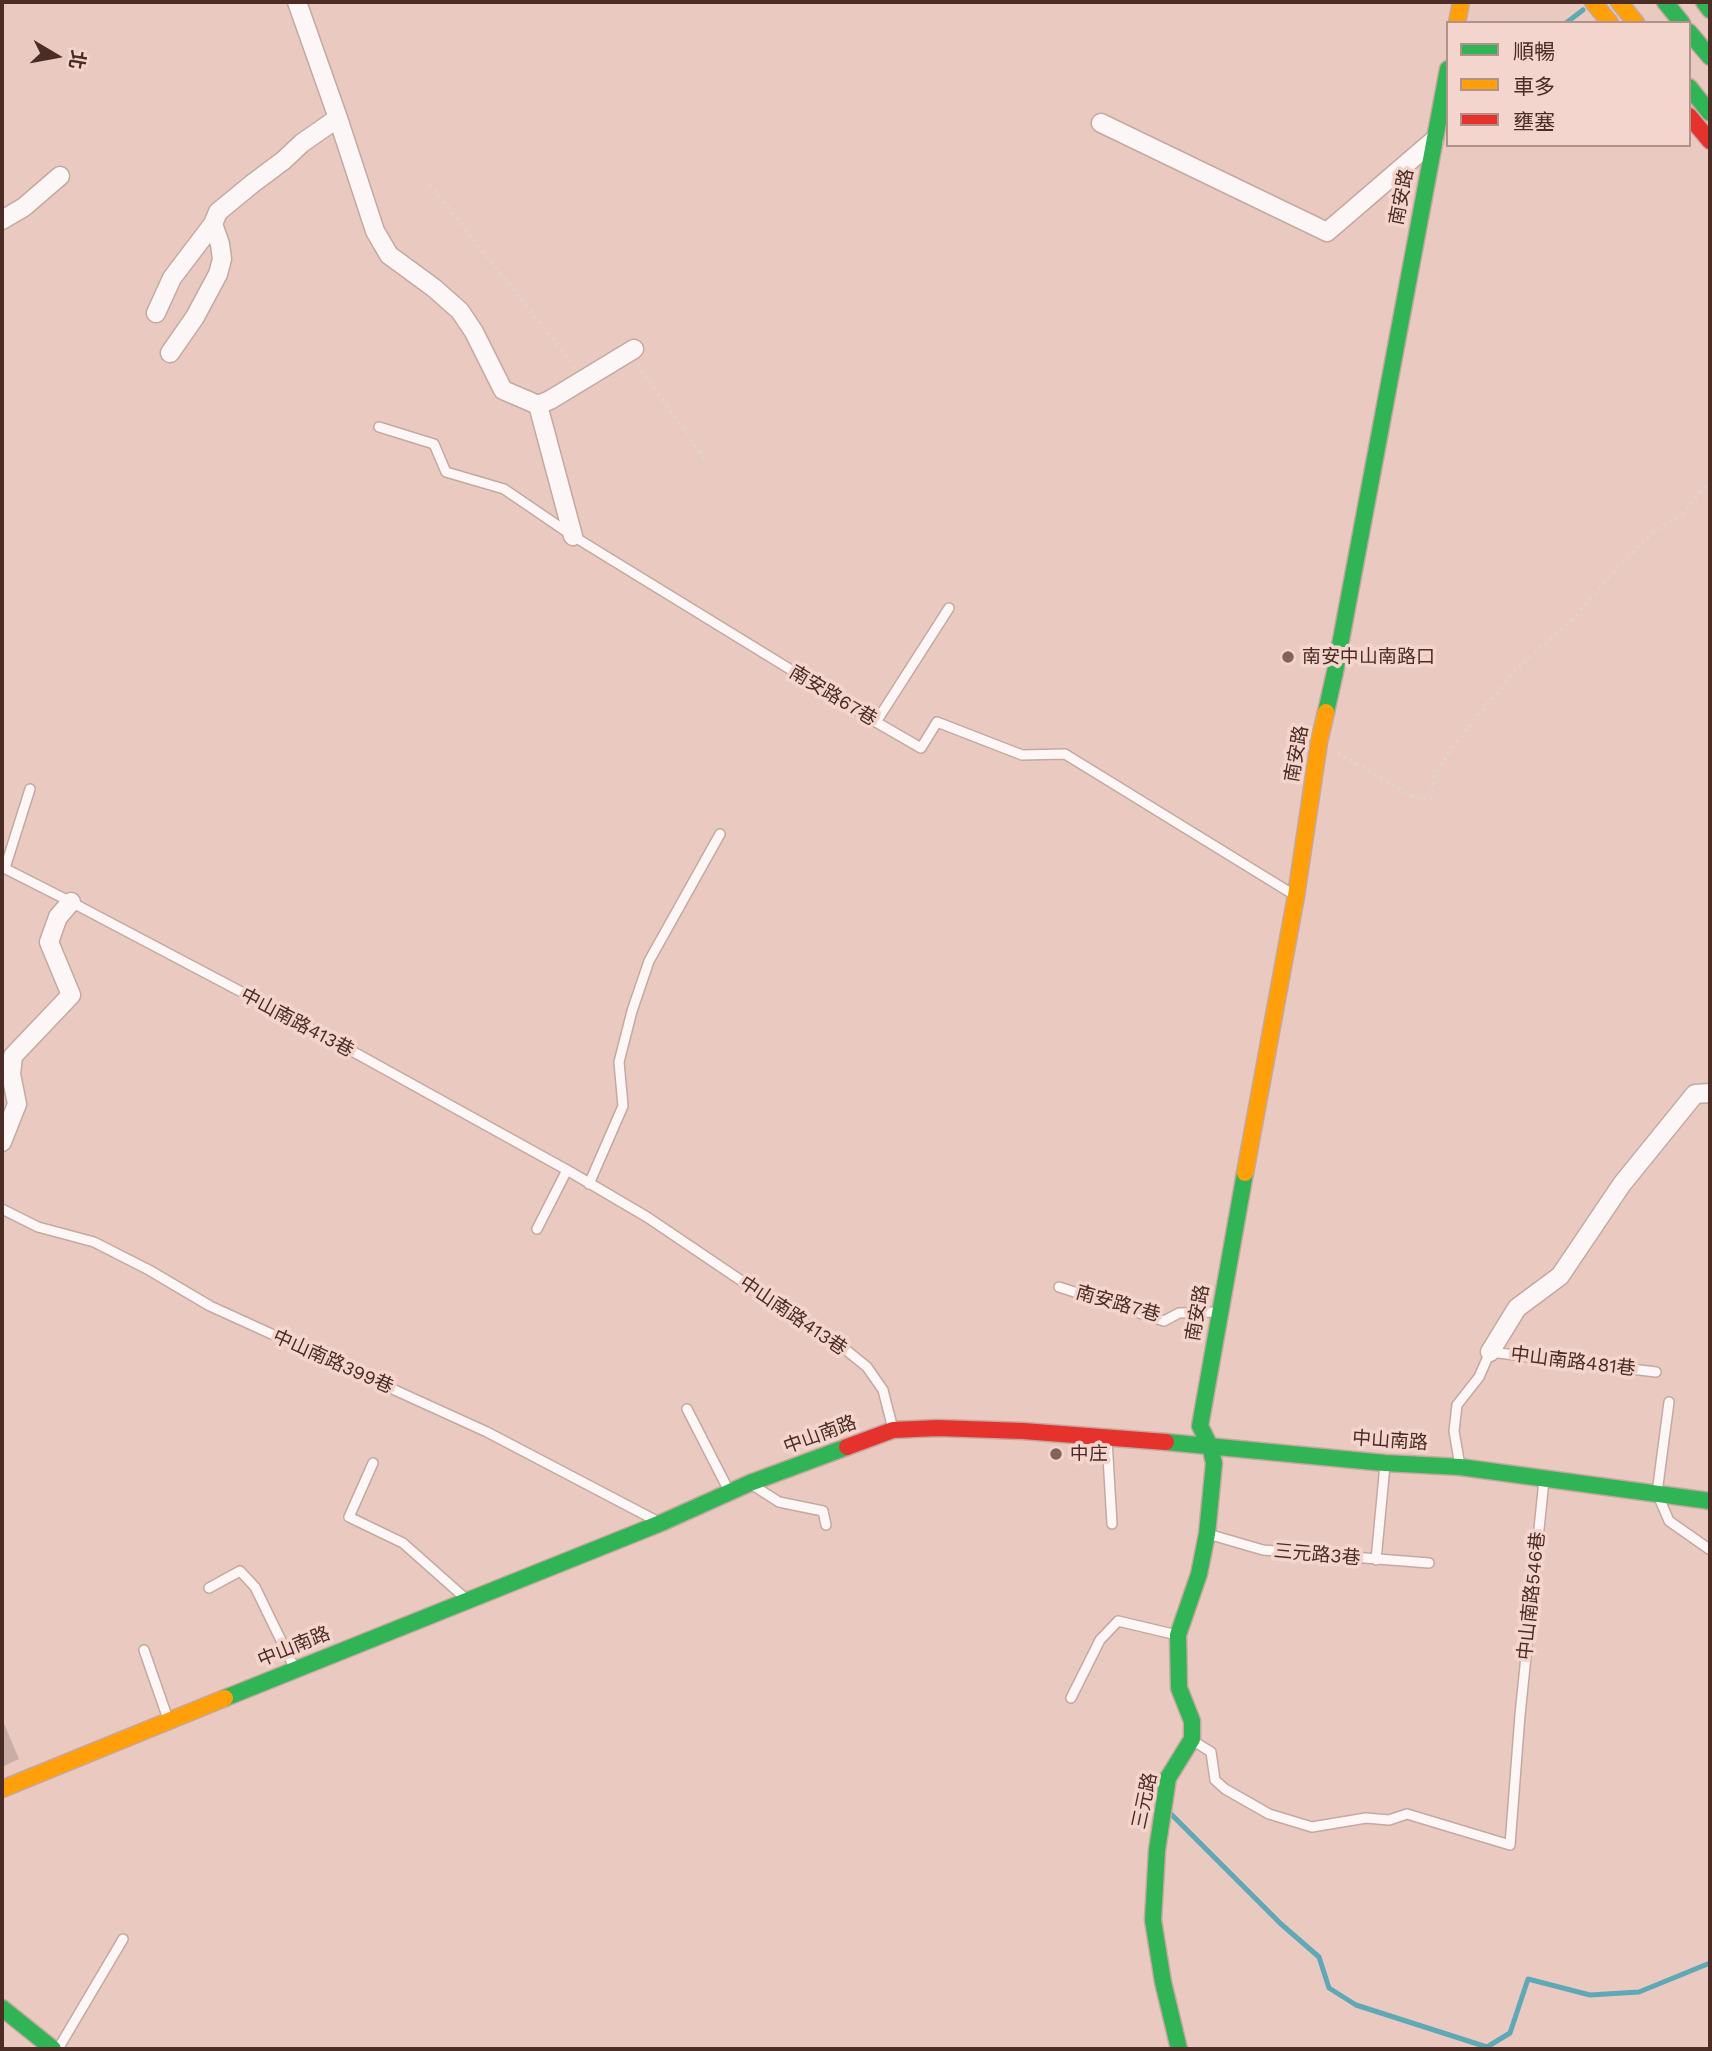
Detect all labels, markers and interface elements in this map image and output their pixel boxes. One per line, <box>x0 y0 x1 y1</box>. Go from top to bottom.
north arrow <box>21 21 91 91</box>
legend <box>1446 21 1691 147</box>
text: 順暢 <box>1513 39 1555 64</box>
text: 北 <box>64 48 90 71</box>
text: 車多 <box>1513 74 1555 99</box>
text: 壅塞 <box>1513 109 1555 134</box>
street label: 南安路 <box>1385 167 1419 227</box>
place label: 南安中山南路口 <box>1302 646 1435 668</box>
marker: 南安中山南路口 <box>1280 649 1296 665</box>
street label: 南安路67巷 <box>785 661 881 731</box>
street label: 南安路 <box>1281 724 1313 784</box>
street label: 中山南路413巷 <box>237 984 357 1062</box>
street label: 中山南路413巷 <box>735 1272 851 1360</box>
street label: 南安路7巷 <box>1073 1281 1163 1327</box>
street label: 南安路 <box>1182 1283 1214 1343</box>
street label: 中山南路399巷 <box>269 1325 397 1399</box>
street label: 中山南路481巷 <box>1509 1343 1637 1381</box>
street label: 中山南路 <box>780 1411 860 1459</box>
street label: 中山南路 <box>1351 1427 1429 1455</box>
place label: 中庄 <box>1070 1443 1108 1465</box>
marker: 中庄 <box>1048 1446 1064 1462</box>
street label: 中山南路546巷 <box>1514 1531 1550 1661</box>
street label: 三元路3巷 <box>1273 1540 1361 1570</box>
street label: 中山南路 <box>254 1622 334 1672</box>
street label: 三元路 <box>1128 1771 1162 1831</box>

